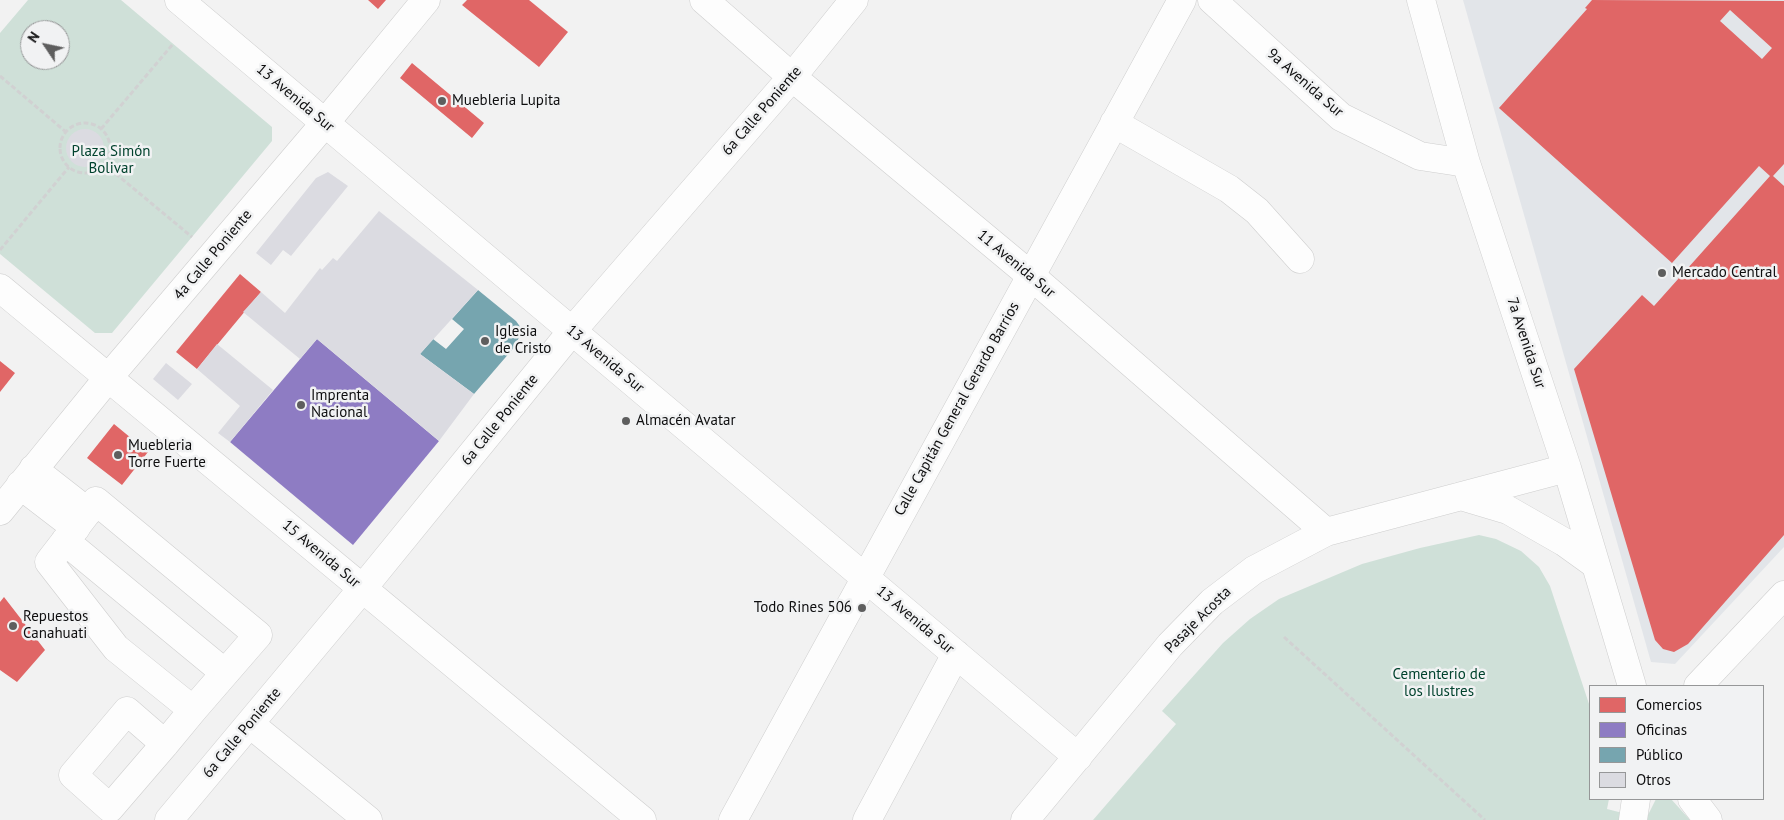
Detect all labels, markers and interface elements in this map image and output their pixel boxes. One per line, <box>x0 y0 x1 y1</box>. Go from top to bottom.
north arrow <box>20 20 70 70</box>
text: N <box>23 28 43 46</box>
street label: 9a Avenida Sur <box>1263 45 1347 121</box>
street label: 13 Avenida Sur <box>252 60 338 136</box>
street label: 6a Calle Poniente <box>718 63 806 159</box>
place label: Muebleria Lupita <box>452 92 560 110</box>
marker: Muebleria Lupita <box>436 95 448 107</box>
park label: Plaza Simón Bolivar <box>72 143 150 178</box>
street label: 4a Calle Poniente <box>170 206 256 304</box>
street label: 11 Avenida Sur <box>973 226 1059 302</box>
place label: Mercado Central <box>1672 264 1777 282</box>
marker: Mercado Central <box>1656 267 1668 279</box>
street label: 7a Avenida Sur <box>1503 295 1549 391</box>
street label: Calle Capitán General Gerardo Barrios <box>891 299 1023 519</box>
street label: 13 Avenida Sur <box>562 321 648 397</box>
place label: Iglesia de Cristo <box>495 323 551 358</box>
marker: Iglesia de Cristo <box>479 335 491 347</box>
street label: 6a Calle Poniente <box>458 371 542 469</box>
place label: Imprenta Nacional <box>311 387 369 422</box>
marker: Imprenta Nacional <box>295 399 307 411</box>
place label: Almacén Avatar <box>636 412 736 430</box>
marker: Almacén Avatar <box>620 415 632 427</box>
place label: Muebleria Torre Fuerte <box>128 437 206 472</box>
marker: Muebleria Torre Fuerte <box>112 449 124 461</box>
street label: 15 Avenida Sur <box>278 516 364 592</box>
street label: 13 Avenida Sur <box>872 582 958 658</box>
street label: Pasaje Acosta <box>1161 583 1235 657</box>
place label: Todo Rines 506 <box>754 599 852 617</box>
marker: Todo Rines 506 <box>856 602 868 614</box>
place label: Repuestos Canahuati <box>23 608 88 643</box>
marker: Repuestos Canahuati <box>7 620 19 632</box>
park label: Cementerio de los Ilustres <box>1392 666 1486 701</box>
street label: 6a Calle Poniente <box>199 684 285 782</box>
legend <box>1589 685 1764 800</box>
text: Comercios <box>1636 695 1702 714</box>
text: Oficinas <box>1636 720 1687 739</box>
text: Público <box>1636 745 1683 764</box>
text: Otros <box>1636 770 1671 789</box>

